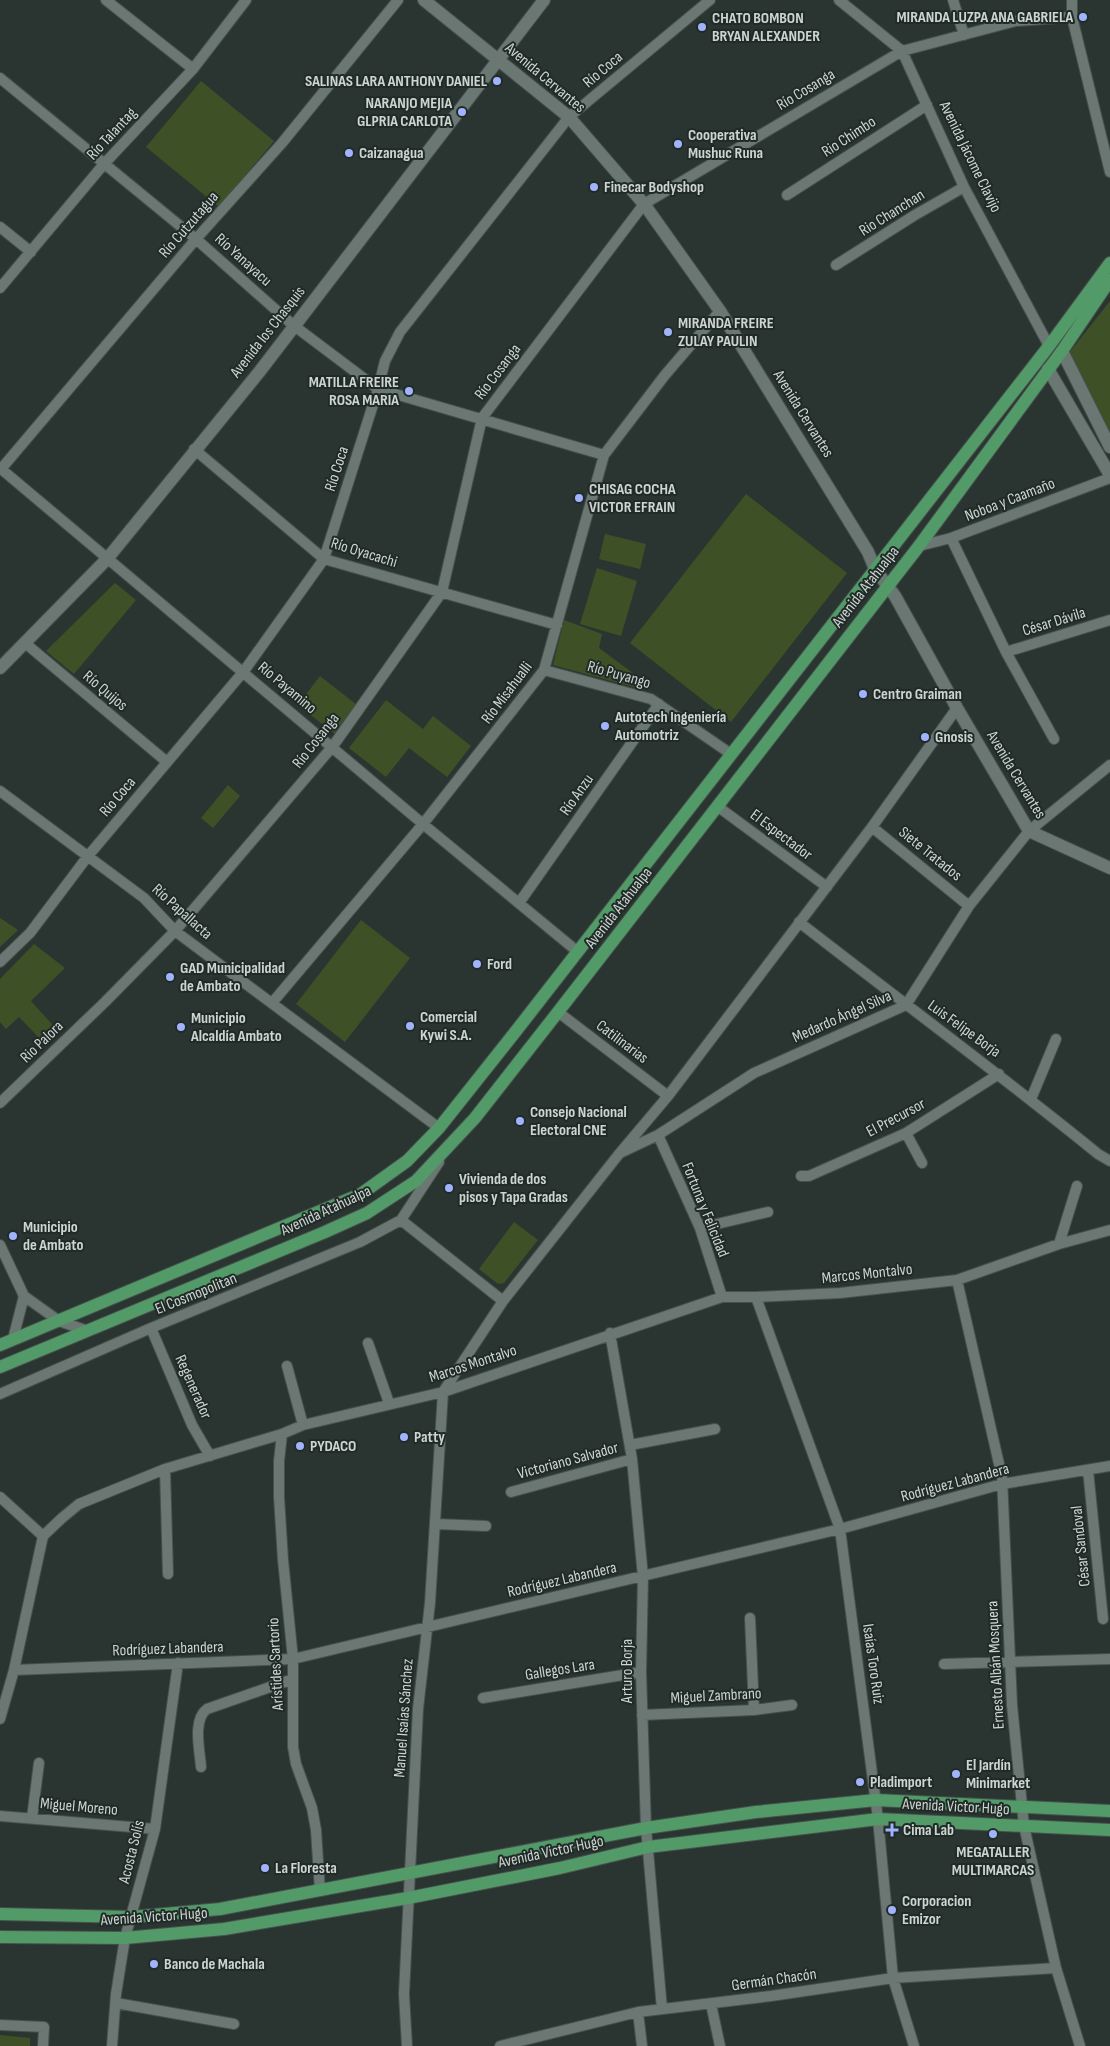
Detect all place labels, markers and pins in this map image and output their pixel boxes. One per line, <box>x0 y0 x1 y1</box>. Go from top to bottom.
place label: MIRANDA LUZPA ANA GABRIELA <box>896 8 1073 27</box>
place label: CHATO BOMBON BRYAN ALEXANDER <box>712 9 820 46</box>
marker: MIRANDA LUZPA ANA GABRIELA <box>1077 11 1089 23</box>
marker: CHATO BOMBON BRYAN ALEXANDER <box>696 21 708 33</box>
place label: SALINAS LARA ANTHONY DANIEL <box>305 72 488 91</box>
marker: SALINAS LARA ANTHONY DANIEL <box>491 75 503 87</box>
place label: NARANJO MEJIA GLPRIA CARLOTA <box>357 94 452 131</box>
marker: NARANJO MEJIA GLPRIA CARLOTA <box>456 106 468 118</box>
place label: Cooperativa Mushuc Runa <box>688 126 763 163</box>
marker: Cooperativa Mushuc Runa <box>672 138 684 150</box>
place label: Caizanagua <box>359 144 423 163</box>
marker: Caizanagua <box>343 147 355 159</box>
place label: Finecar Bodyshop <box>604 178 704 197</box>
marker: Finecar Bodyshop <box>588 181 600 193</box>
place label: MIRANDA FREIRE ZULAY PAULIN <box>678 314 774 351</box>
marker: MIRANDA FREIRE ZULAY PAULIN <box>662 326 674 338</box>
place label: MATILLA FREIRE ROSA MARIA <box>309 373 399 410</box>
marker: MATILLA FREIRE ROSA MARIA <box>403 385 415 397</box>
place label: CHISAG COCHA VICTOR EFRAIN <box>589 480 676 517</box>
marker: CHISAG COCHA VICTOR EFRAIN <box>573 492 585 504</box>
place label: Centro Graiman <box>873 685 962 704</box>
marker: Centro Graiman <box>857 688 869 700</box>
place label: Autotech Ingeniería Automotriz <box>614 708 726 745</box>
marker: Autotech Ingeniería Automotriz <box>599 720 611 732</box>
place label: Gnosis <box>935 728 973 747</box>
marker: Gnosis <box>919 731 931 743</box>
place label: Ford <box>487 955 512 974</box>
marker: Ford <box>471 958 483 970</box>
place label: GAD Municipalidad de Ambato <box>180 959 285 996</box>
marker: GAD Municipalidad de Ambato <box>164 971 176 983</box>
place label: Comercial Kywi S.A. <box>420 1008 477 1045</box>
place label: Municipio Alcaldía Ambato <box>190 1009 282 1046</box>
marker: Comercial Kywi S.A. <box>404 1020 416 1032</box>
marker: Municipio Alcaldía Ambato <box>175 1021 187 1033</box>
place label: Consejo Nacional Electoral CNE <box>530 1103 627 1140</box>
marker: Consejo Nacional Electoral CNE <box>514 1115 526 1127</box>
place label: Vivienda de dos pisos y Tapa Gradas <box>459 1170 568 1207</box>
marker: Vivienda de dos pisos y Tapa Gradas <box>443 1182 455 1194</box>
place label: Municipio de Ambato <box>23 1218 83 1255</box>
marker: Municipio de Ambato <box>7 1230 19 1242</box>
place label: Patty <box>414 1428 445 1447</box>
marker: Patty <box>398 1431 410 1443</box>
place label: PYDACO <box>310 1437 356 1456</box>
marker: PYDACO <box>294 1440 306 1452</box>
place label: El Jardín Minimarket <box>966 1756 1030 1793</box>
marker: El Jardín Minimarket <box>950 1768 962 1780</box>
place label: Pladimport <box>870 1773 932 1792</box>
marker: Pladimport <box>854 1776 866 1788</box>
place label: Cima Lab <box>903 1821 954 1840</box>
marker: Cima Lab <box>885 1823 899 1837</box>
marker: MEGATALLER MULTIMARCAS <box>987 1828 999 1840</box>
place label: MEGATALLER MULTIMARCAS <box>952 1843 1034 1880</box>
place label: La Floresta <box>275 1859 337 1878</box>
marker: La Floresta <box>259 1862 271 1874</box>
place label: Corporacion Emizor <box>902 1892 971 1929</box>
marker: Corporacion Emizor <box>886 1904 898 1916</box>
place label: Banco de Machala <box>164 1955 265 1974</box>
marker: Banco de Machala <box>148 1958 160 1970</box>

